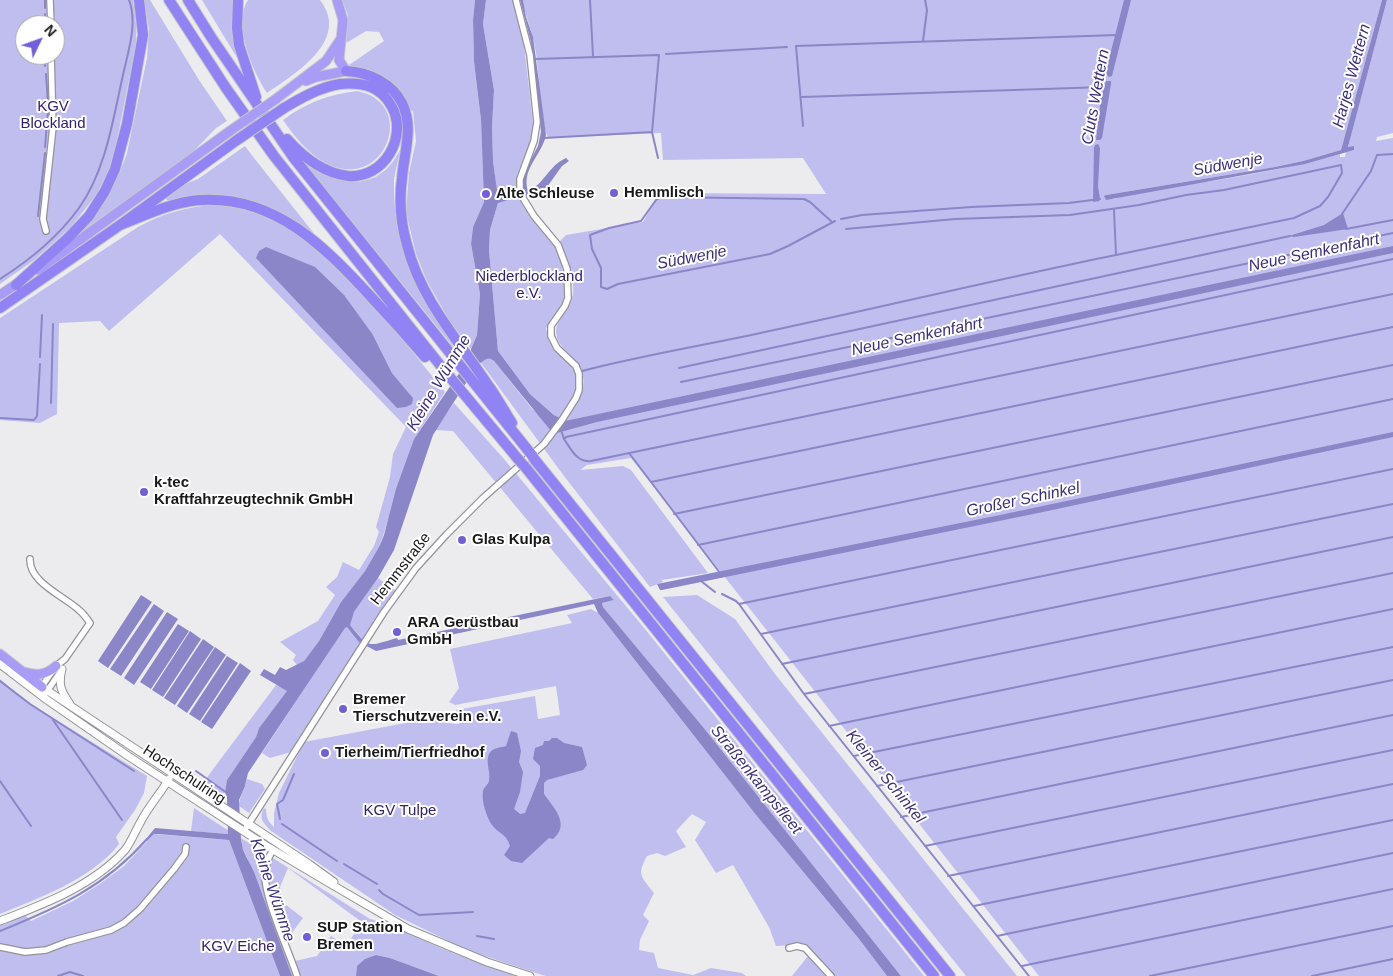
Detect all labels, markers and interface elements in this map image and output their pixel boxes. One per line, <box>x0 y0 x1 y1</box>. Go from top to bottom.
north arrow <box>15 15 65 65</box>
text: N <box>41 22 60 40</box>
water label: Harjes Wettern <box>1329 22 1375 130</box>
water label: Cluts Wettern <box>1078 48 1114 146</box>
park label: KGV Blockland <box>20 98 86 133</box>
water label: Südwenje <box>1192 149 1264 181</box>
place label: Hemmlisch <box>624 184 704 202</box>
place label: Alte Schleuse <box>496 185 594 203</box>
marker: Hemmlisch <box>608 187 620 199</box>
marker: Alte Schleuse <box>480 188 492 200</box>
water label: Neue Semkenfahrt <box>1247 230 1381 276</box>
water label: Südwenje <box>656 242 728 274</box>
park label: Niederblockland e.V. <box>475 268 583 303</box>
water label: Neue Semkenfahrt <box>850 314 984 360</box>
water label: Kleine Wümme <box>403 332 475 434</box>
place label: k-tec Kraftfahrzeugtechnik GmbH <box>154 474 353 509</box>
water label: Großer Schinkel <box>964 479 1082 521</box>
marker: k-tec Kraftfahrzeugtechnik GmbH <box>138 486 150 498</box>
street label: Hemmstraße <box>367 529 435 609</box>
place label: Glas Kulpa <box>472 531 550 549</box>
marker: Glas Kulpa <box>456 534 468 546</box>
place label: ARA Gerüstbau GmbH <box>407 614 519 649</box>
marker: ARA Gerüstbau GmbH <box>391 626 403 638</box>
place label: Bremer Tierschutzverein e.V. <box>353 691 501 726</box>
marker: Bremer Tierschutzverein e.V. <box>337 703 349 715</box>
water label: Straßenkampsfleet <box>706 722 806 838</box>
water label: Kleiner Schinkel <box>841 726 929 828</box>
street label: Hochschulring <box>139 742 229 808</box>
place label: Tierheim/Tierfriedhof <box>335 744 484 762</box>
marker: Tierheim/Tierfriedhof <box>319 747 331 759</box>
park label: KGV Tulpe <box>364 802 436 820</box>
water label: Kleine Wümme <box>245 836 299 944</box>
place label: SUP Station Bremen <box>317 919 403 954</box>
marker: SUP Station Bremen <box>301 931 313 943</box>
park label: KGV Eiche <box>201 938 275 956</box>

